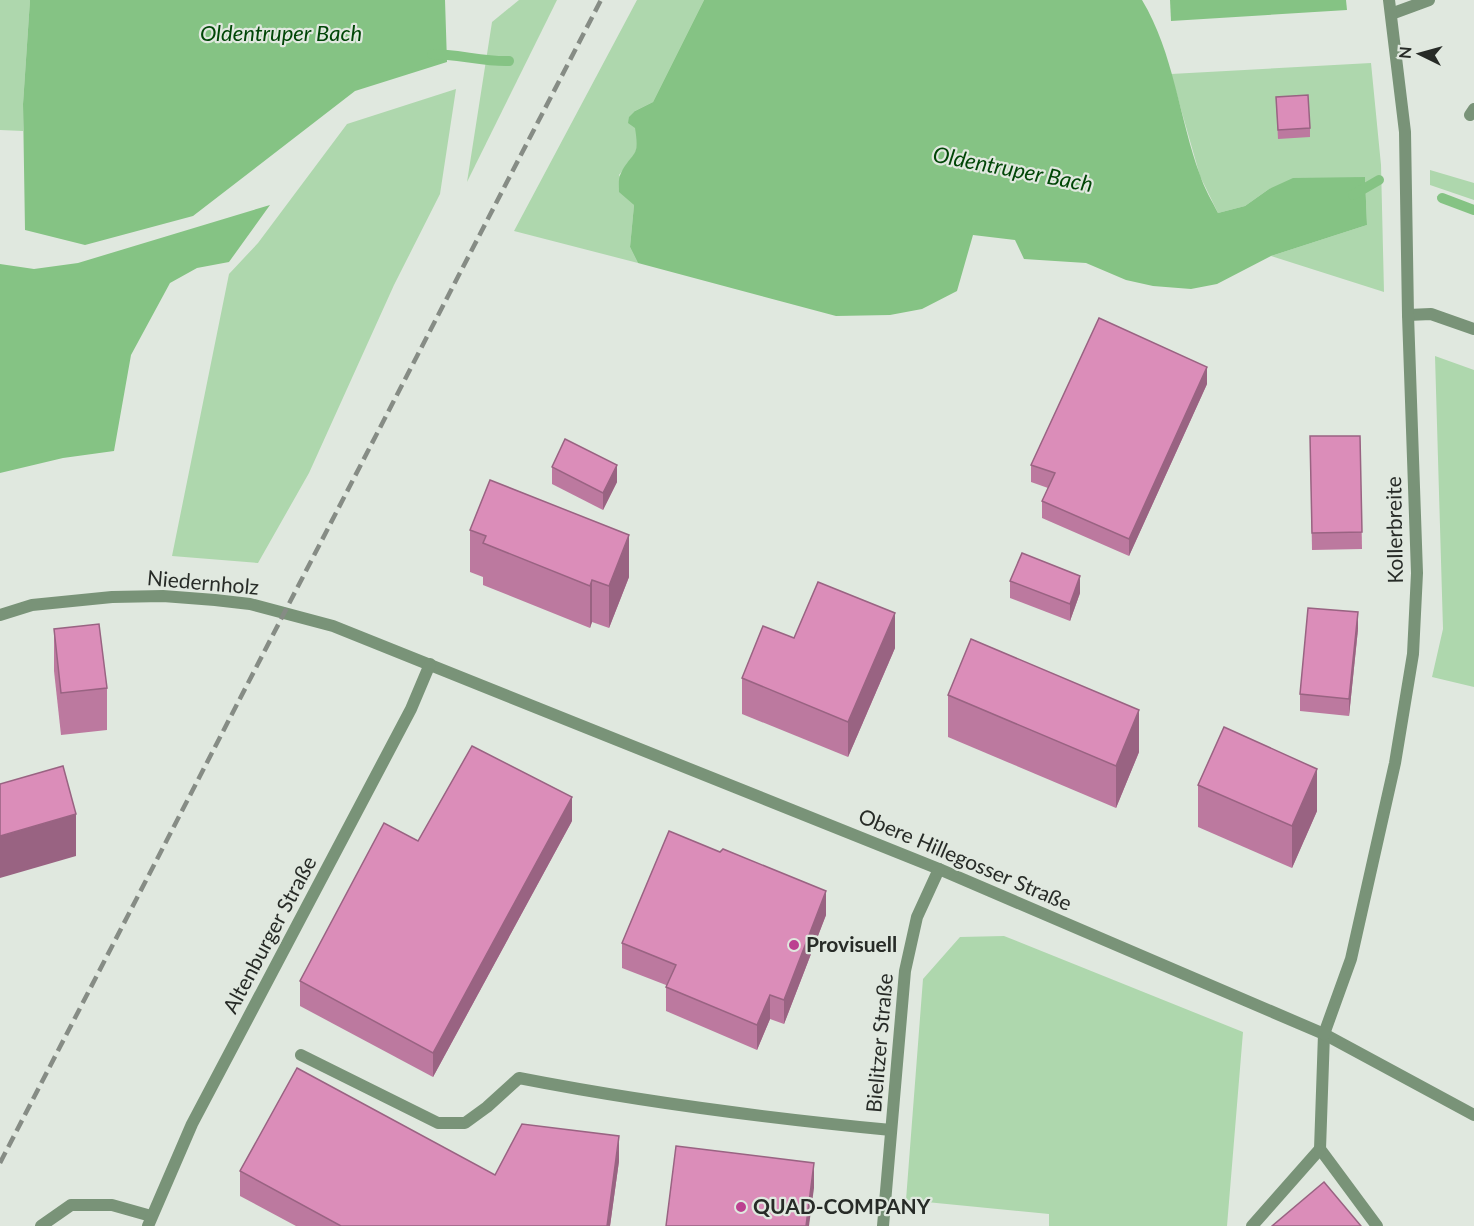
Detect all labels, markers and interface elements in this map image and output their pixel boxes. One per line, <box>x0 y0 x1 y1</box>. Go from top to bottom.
water label: Oldentruper Bach <box>200 19 362 46</box>
north arrow <box>1390 24 1450 84</box>
text: N <box>1395 46 1415 60</box>
water label: Oldentruper Bach <box>931 140 1095 197</box>
street label: Kollerbreite <box>1380 476 1407 584</box>
street label: Niedernholz <box>146 564 260 599</box>
street label: Obere Hillegosser Straße <box>855 802 1076 915</box>
street label: Altenburger Straße <box>217 851 321 1017</box>
place label: Provisuell <box>806 931 897 956</box>
marker: Provisuell <box>787 938 801 952</box>
street label: Bielitzer Straße <box>860 972 897 1113</box>
place label: QUAD-COMPANY <box>753 1193 931 1218</box>
marker: QUAD-COMPANY <box>734 1200 748 1214</box>

